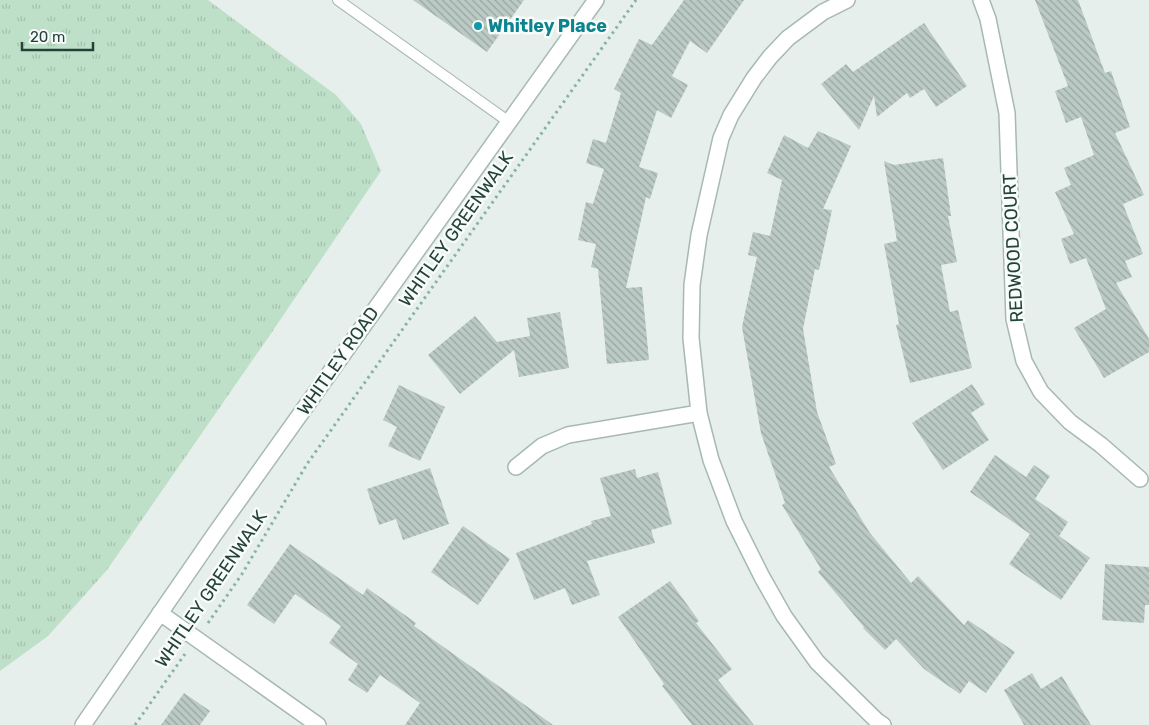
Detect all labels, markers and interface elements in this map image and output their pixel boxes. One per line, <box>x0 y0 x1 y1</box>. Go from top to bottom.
place label: Whitley Place <box>488 15 607 37</box>
scale bar <box>22 20 94 52</box>
marker: Whitley Place <box>472 20 484 32</box>
text: 20 m <box>30 28 65 46</box>
street label: WHITLEY GREENWALK <box>394 147 518 311</box>
street label: REDWOOD COURT <box>998 173 1028 323</box>
street label: WHITLEY ROAD <box>292 303 384 419</box>
street label: WHITLEY GREENWALK <box>150 506 272 672</box>

